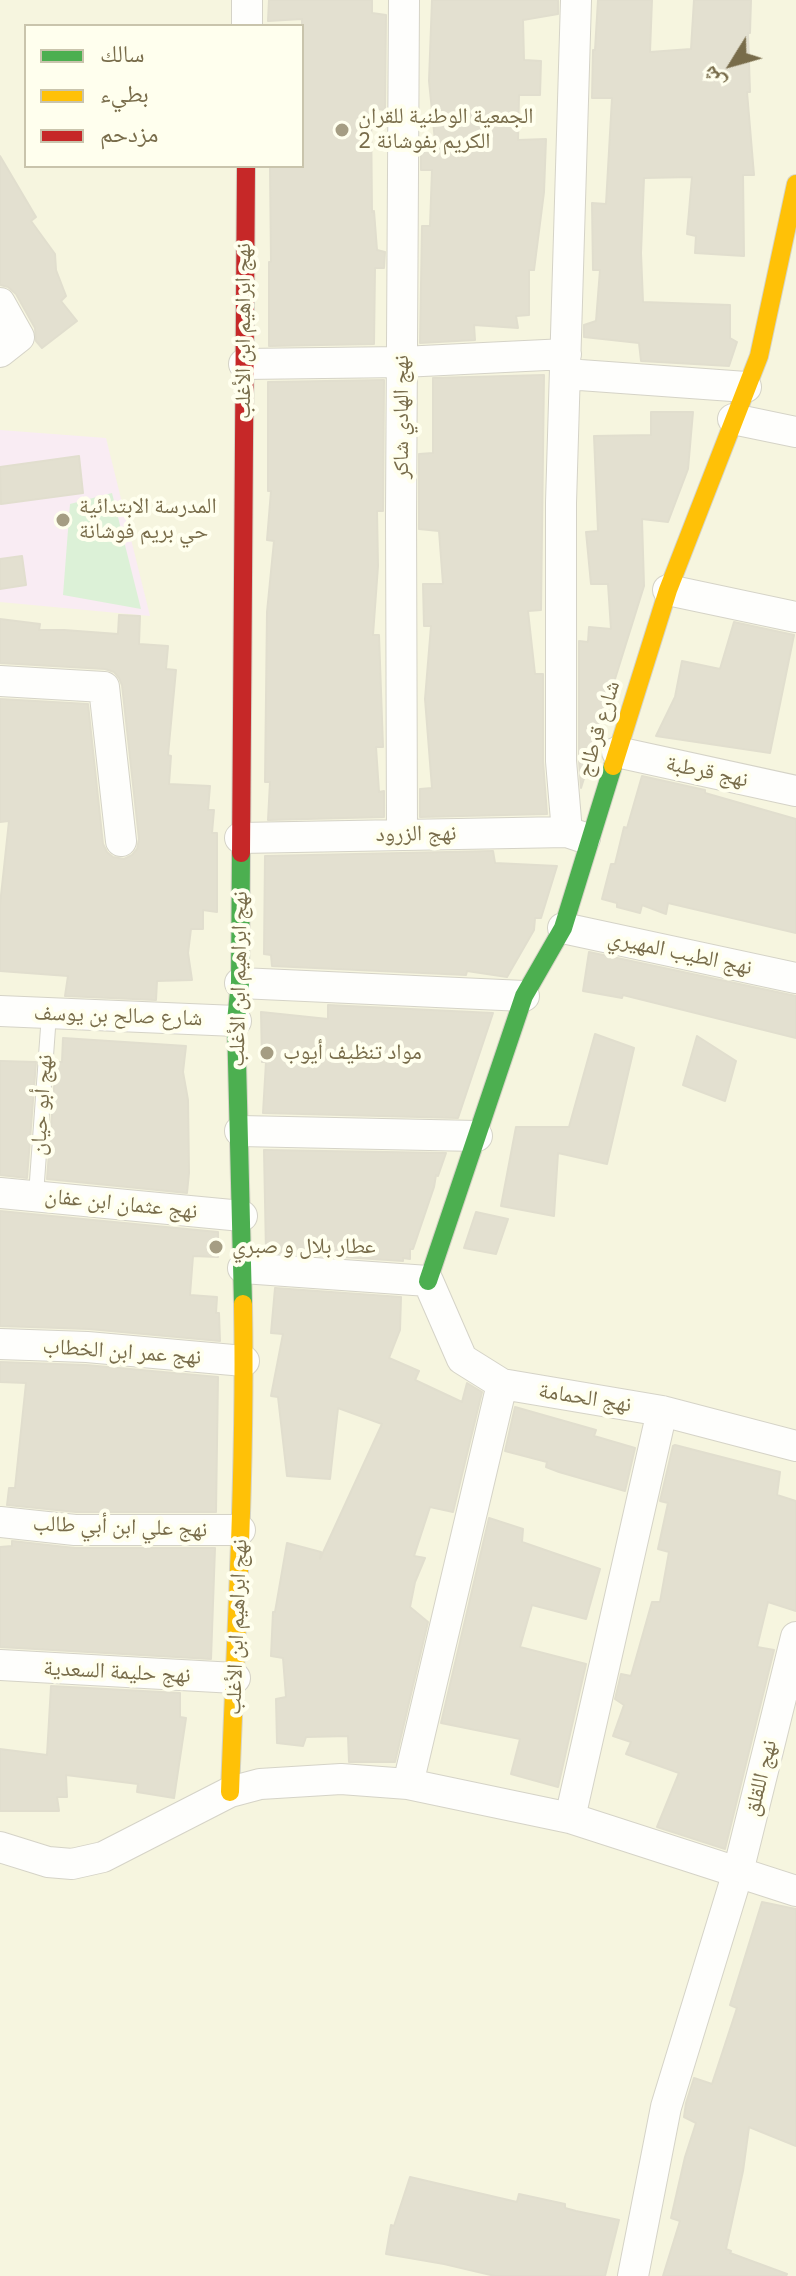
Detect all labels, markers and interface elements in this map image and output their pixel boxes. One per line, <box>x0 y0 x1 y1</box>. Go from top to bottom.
legend <box>24 24 304 168</box>
north arrow <box>692 24 772 104</box>
text: سالك <box>100 37 145 69</box>
text: ش <box>694 61 731 97</box>
text: بطيء <box>100 77 149 109</box>
place label: الجمعية الوطنية للقران الكريم بفوشانة 2 <box>358 104 534 156</box>
text: مزدحم <box>100 117 159 149</box>
marker: الجمعية الوطنية للقران الكريم بفوشانة 2 <box>333 121 351 139</box>
street label: نهج ابراهيم ابن الأغلب <box>231 243 257 419</box>
street label: نهج الهادي شاكر <box>389 355 415 479</box>
place label: المدرسة الابتدائية حي بريم فوشانة <box>79 494 217 546</box>
marker: المدرسة الابتدائية حي بريم فوشانة <box>54 511 72 529</box>
street label: شارع قرطاج <box>572 678 626 780</box>
street label: نهج قرطبة <box>664 750 750 794</box>
street label: نهج الزرود <box>375 820 457 848</box>
street label: نهج ابراهيم ابن الأغلب <box>224 891 254 1067</box>
street label: نهج الطيب المهيري <box>605 925 755 981</box>
street label: شارع صالح بن يوسف <box>33 1000 203 1032</box>
place label: مواد تنظيف أيوب <box>283 1040 422 1066</box>
marker: مواد تنظيف أيوب <box>258 1044 276 1062</box>
street label: نهج أبو حيان <box>25 1053 59 1157</box>
street label: نهج عثمان ابن عفان <box>43 1183 199 1225</box>
place label: عطار بلال و صبري <box>232 1234 376 1260</box>
marker: عطار بلال و صبري <box>207 1238 225 1256</box>
street label: نهج عمر ابن الخطاب <box>42 1333 202 1371</box>
street label: نهج الحمامة <box>537 1378 633 1418</box>
street label: نهج علي ابن أبي طالب <box>32 1511 208 1543</box>
street label: نهج ابراهيم ابن الأغلب <box>221 1539 253 1715</box>
street label: نهج حليمة السعدية <box>43 1655 191 1689</box>
street label: نهج اللقلق <box>739 1737 783 1819</box>

